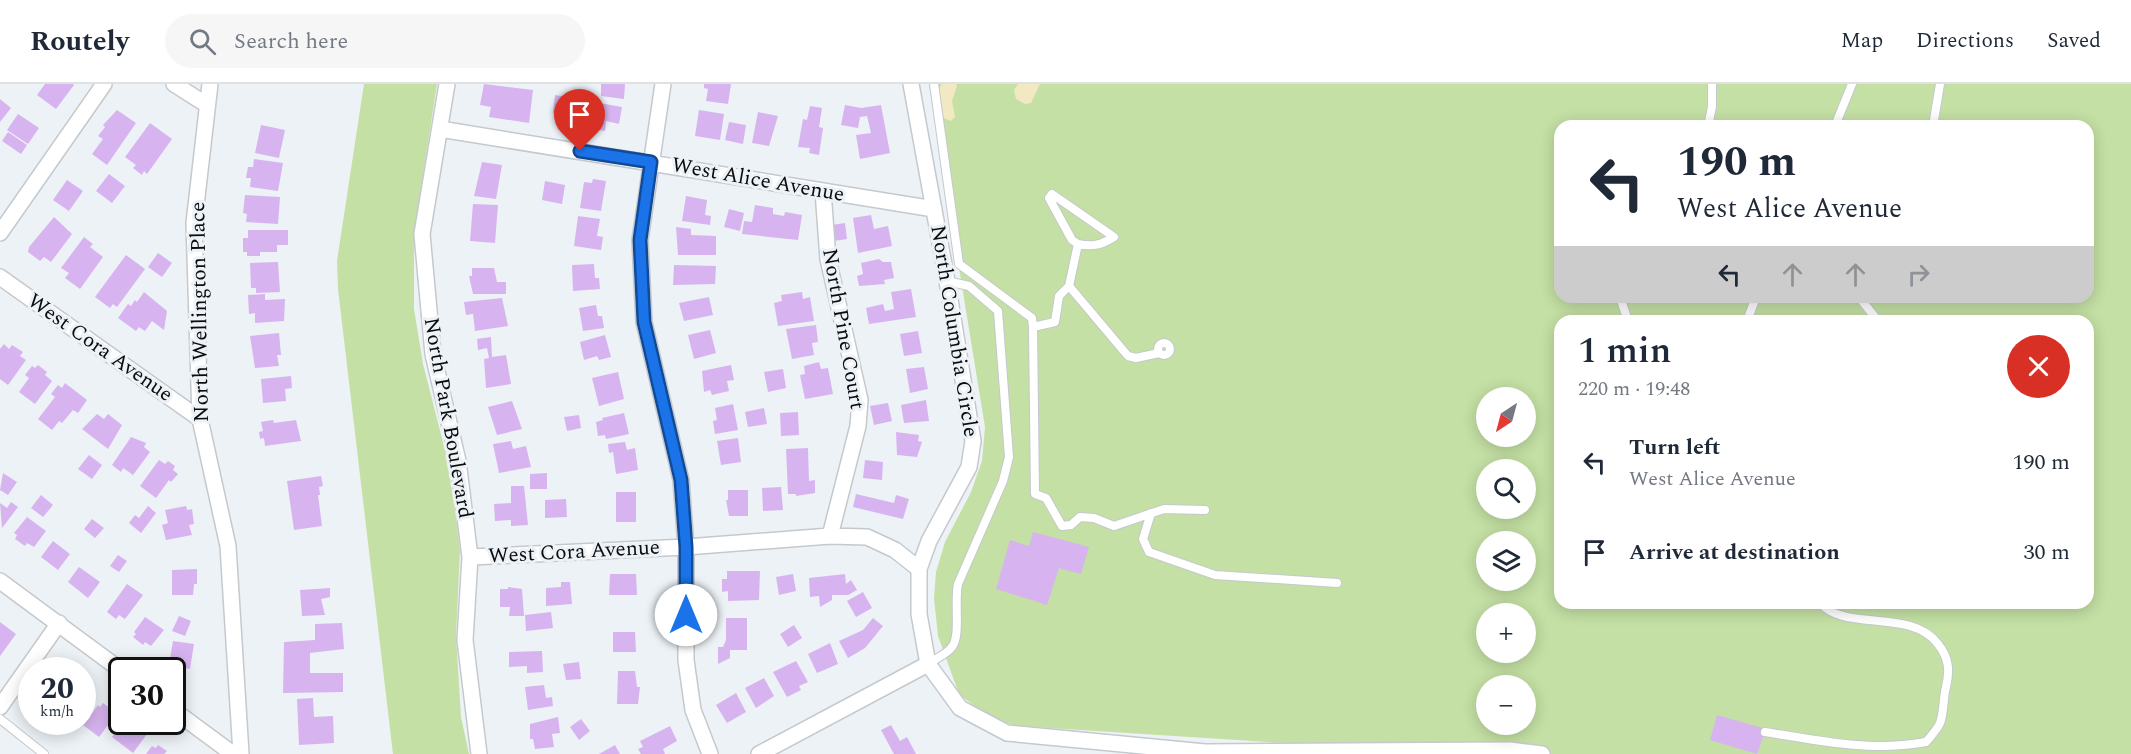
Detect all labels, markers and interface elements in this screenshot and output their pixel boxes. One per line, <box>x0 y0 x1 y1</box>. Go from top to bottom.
search box <box>165 14 585 68</box>
text: Routely <box>30 20 129 63</box>
icon: search <box>186 25 219 58</box>
text: Search here <box>234 25 348 58</box>
text: Map <box>1841 25 1883 57</box>
text: Directions <box>1916 25 2014 57</box>
text: Saved <box>2047 25 2101 57</box>
pin <box>554 89 605 151</box>
icon: arrive <box>563 98 596 131</box>
text: 190 m <box>1677 131 1796 194</box>
icon: left <box>1578 144 1656 222</box>
street label: West Alice Avenue <box>669 149 847 211</box>
text: West Alice Avenue <box>1677 188 1902 230</box>
street label: North Wellington Place <box>182 201 218 423</box>
street label: North Columbia Circle <box>921 223 987 439</box>
street label: North Pine Court <box>813 246 873 412</box>
icon: left <box>1713 258 1746 291</box>
icon: ahead <box>1776 258 1809 291</box>
icon: ahead <box>1839 258 1872 291</box>
icon: right <box>1902 258 1935 291</box>
street label: West Cora Avenue <box>20 286 180 410</box>
street label: North Park Boulevard <box>415 315 481 521</box>
text: 1 min <box>1578 324 1671 379</box>
button: close <box>2007 335 2070 398</box>
text: 220 m · 19:48 <box>1578 374 1690 404</box>
north arrow <box>1476 387 1536 447</box>
map controls <box>1476 387 1536 735</box>
text: Turn left <box>1629 431 1721 464</box>
icon: left <box>1578 446 1611 479</box>
text: 190 m <box>2013 446 2070 479</box>
button: search <box>1476 459 1536 519</box>
text: West Alice Avenue <box>1629 464 1796 494</box>
button: layers <box>1476 531 1536 591</box>
street label: West Cora Avenue <box>487 532 661 572</box>
icon: arrive <box>1578 536 1611 569</box>
text: Arrive at destination <box>1629 536 1840 569</box>
text: 30 m <box>2024 536 2070 569</box>
position arrow <box>654 583 718 647</box>
button: + <box>1476 603 1536 663</box>
speed limit sign: 30 <box>108 657 186 735</box>
text: 20 <box>40 666 74 712</box>
button: − <box>1476 675 1536 735</box>
text: km/h <box>40 700 74 723</box>

